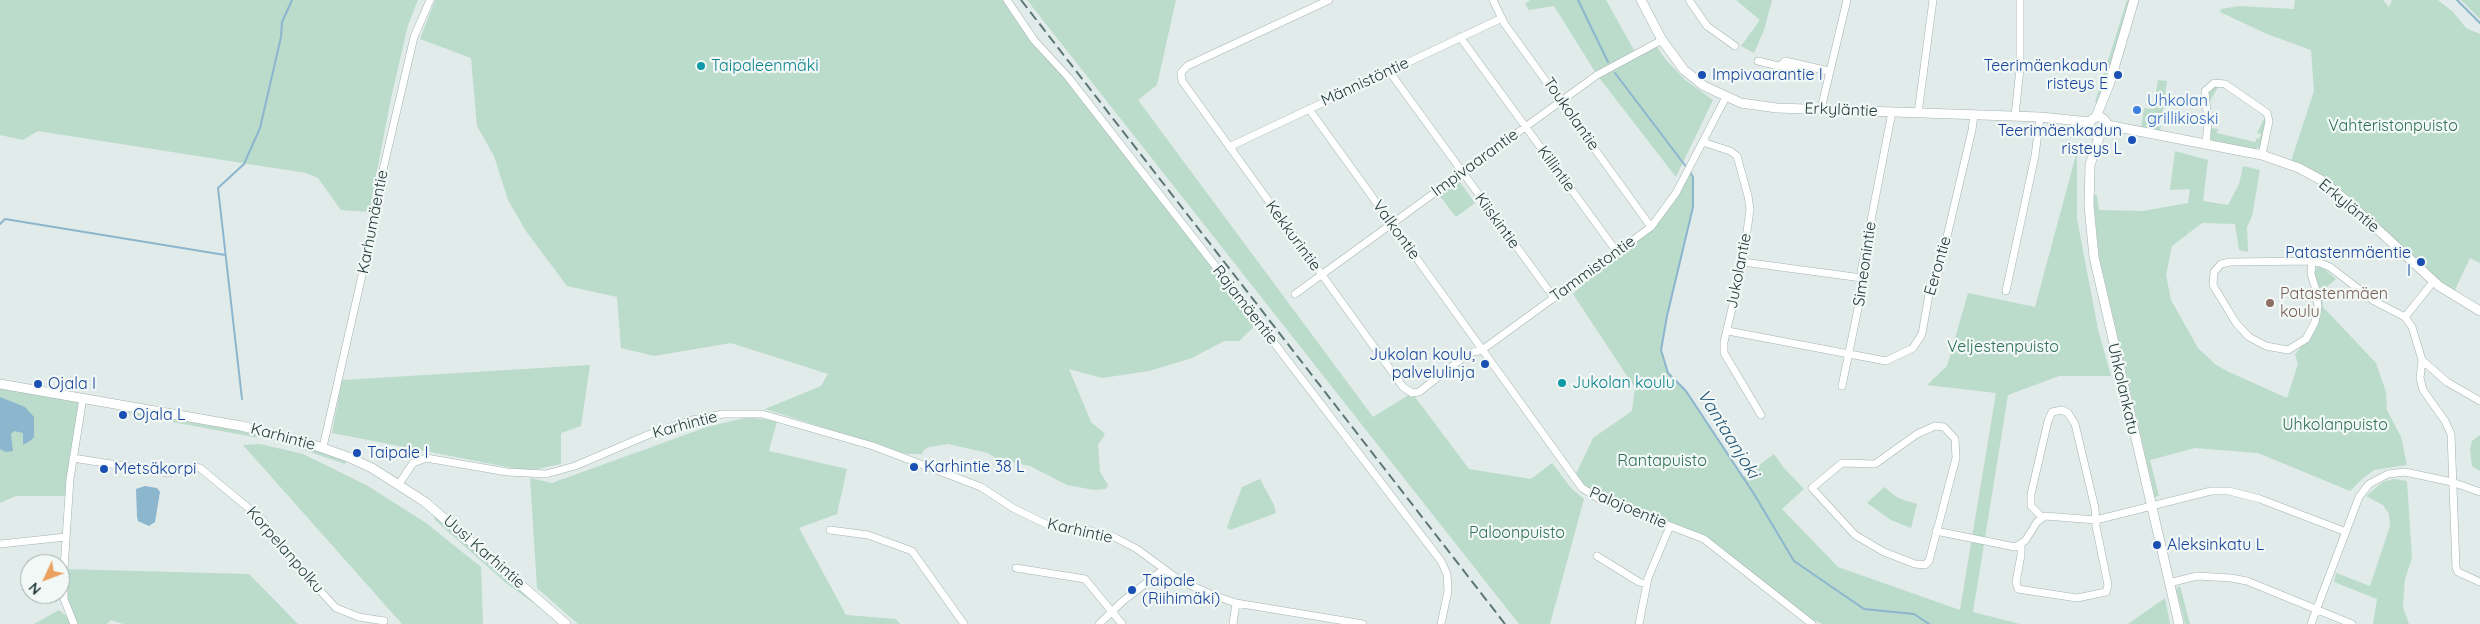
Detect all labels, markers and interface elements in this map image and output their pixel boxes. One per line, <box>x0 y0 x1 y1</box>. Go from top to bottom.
street label: Männistöntie <box>1318 53 1412 111</box>
place label: Taipaleenmäki <box>711 56 819 76</box>
place label: Teerimäenkadun risteys E <box>1984 56 2108 94</box>
marker: Taipaleenmäki <box>695 60 707 72</box>
place label: Impivaarantie I <box>1712 65 1823 85</box>
marker: Impivaarantie I <box>1696 69 1708 81</box>
marker: Teerimäenkadun risteys E <box>2112 69 2124 81</box>
street label: Toukolantie <box>1539 74 1603 154</box>
place label: Uhkolan grillikioski <box>2147 91 2218 129</box>
street label: Erkyläntie <box>1804 99 1878 121</box>
marker: Uhkolan grillikioski <box>2131 104 2143 116</box>
park label: Vahteristonpuisto <box>2328 116 2458 136</box>
place label: Teerimäenkadun risteys L <box>1998 121 2122 159</box>
street label: Impivaarantie <box>1428 125 1522 201</box>
marker: Teerimäenkadun risteys L <box>2126 134 2138 146</box>
street label: Killintie <box>1533 142 1579 196</box>
street label: Karhumäentie <box>354 168 392 276</box>
street label: Erkyläntie <box>2315 175 2383 237</box>
street label: Kiiskintie <box>1470 189 1524 253</box>
street label: Kekkurintie <box>1261 197 1325 275</box>
street label: Valkontie <box>1368 197 1424 263</box>
street label: Simeonintie <box>1850 220 1880 308</box>
street label: Tammistontie <box>1547 232 1639 306</box>
street label: Jukolantie <box>1722 232 1756 310</box>
street label: Eerontie <box>1920 234 1956 298</box>
place label: Patastenmäentie I <box>2285 243 2411 281</box>
marker: Patastenmäentie I <box>2415 256 2427 268</box>
street label: Rajamäentie <box>1208 262 1282 348</box>
place label: Patastenmäen koulu <box>2280 284 2388 322</box>
marker: Patastenmäen koulu <box>2264 297 2276 309</box>
park label: Veljestenpuisto <box>1947 337 2059 357</box>
street label: Uhkolankatu <box>2103 341 2143 437</box>
place label: Jukolan koulu, palvelulinja <box>1369 345 1475 383</box>
marker: Jukolan koulu, palvelulinja <box>1479 358 1491 370</box>
place label: Jukolan koulu <box>1572 373 1675 393</box>
place label: Ojala I <box>48 374 96 394</box>
marker: Jukolan koulu <box>1556 377 1568 389</box>
marker: Ojala I <box>32 378 44 390</box>
water label: Vantaanjoki <box>1692 386 1764 482</box>
place label: Ojala L <box>133 405 186 425</box>
street label: Karhintie <box>650 407 720 443</box>
marker: Ojala L <box>117 409 129 421</box>
park label: Uhkolanpuisto <box>2282 415 2388 435</box>
street label: Karhintie <box>248 419 318 455</box>
place label: Taipale I <box>367 443 429 463</box>
marker: Taipale I <box>351 447 363 459</box>
park label: Rantapuisto <box>1617 451 1707 471</box>
place label: Karhintie 38 L <box>924 457 1025 477</box>
place label: Metsäkorpi <box>114 459 196 479</box>
marker: Karhintie 38 L <box>908 461 920 473</box>
marker: Metsäkorpi <box>98 463 110 475</box>
street label: Palojoentie <box>1586 483 1670 533</box>
street label: Korpelanpolku <box>242 503 328 597</box>
street label: Uusi Karhintie <box>439 511 529 593</box>
street label: Karhintie <box>1046 514 1114 548</box>
park label: Paloonpuisto <box>1469 523 1565 543</box>
place label: Aleksinkatu L <box>2167 535 2264 555</box>
marker: Aleksinkatu L <box>2151 539 2163 551</box>
north arrow <box>20 554 70 604</box>
place label: Taipale (Riihimäki) <box>1142 571 1220 609</box>
text: N <box>25 579 45 598</box>
marker: Taipale (Riihimäki) <box>1126 584 1138 596</box>

